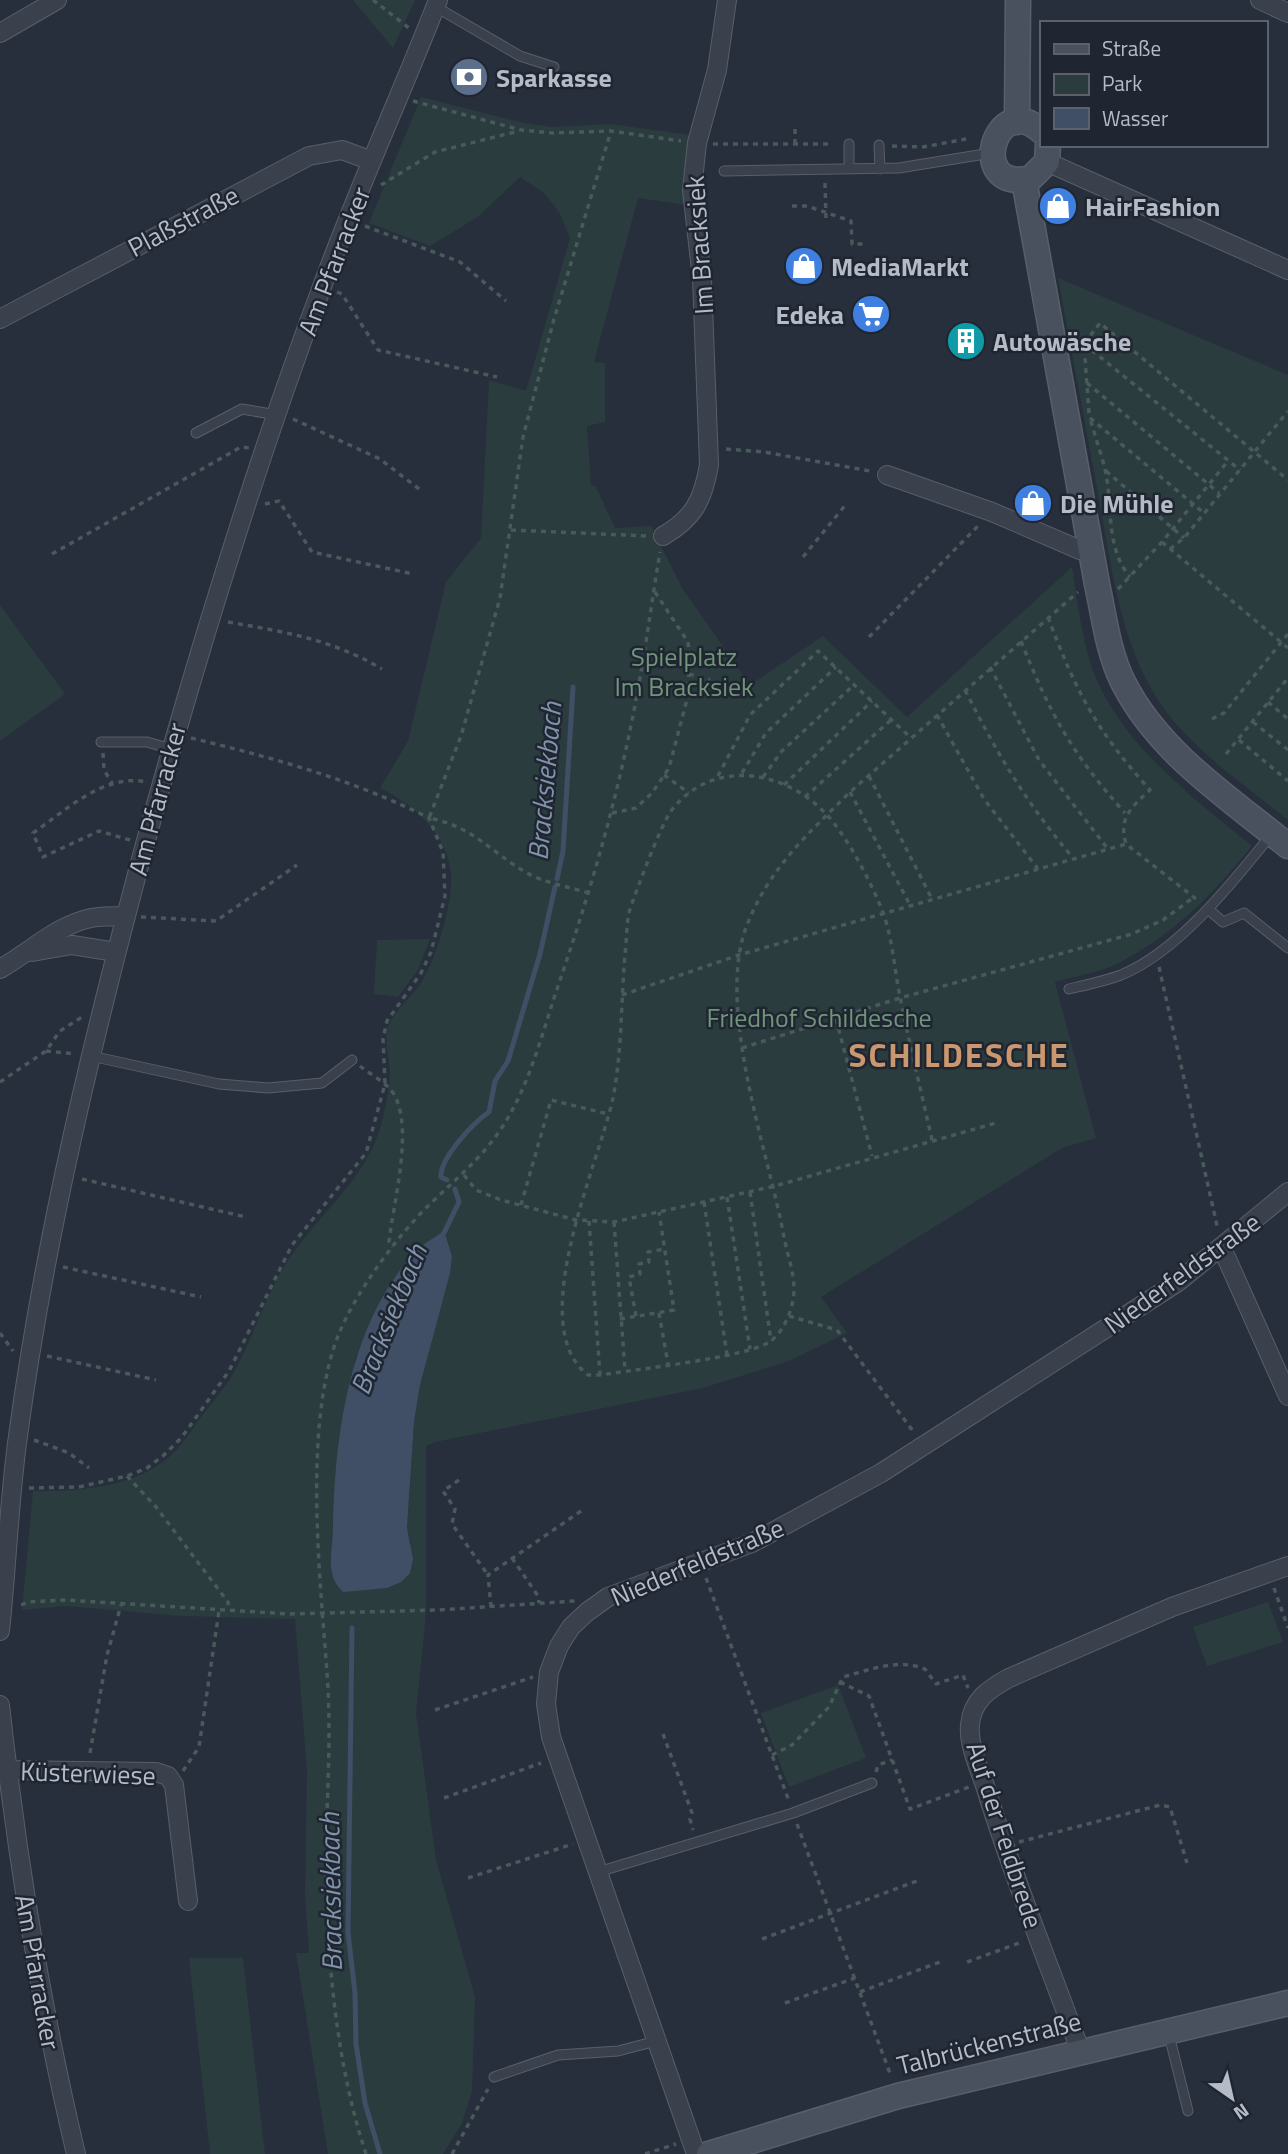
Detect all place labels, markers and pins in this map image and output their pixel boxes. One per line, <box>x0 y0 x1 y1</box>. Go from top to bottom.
bank icon: Sparkasse <box>448 56 490 98</box>
place label: Sparkasse <box>496 58 612 97</box>
shop icon: HairFashion <box>1037 185 1079 227</box>
place label: HairFashion <box>1085 187 1221 226</box>
shop icon: MediaMarkt <box>783 245 825 287</box>
place label: MediaMarkt <box>831 247 969 286</box>
supermarket icon: Edeka <box>850 293 892 335</box>
place label: Edeka <box>776 295 844 334</box>
building icon: Autowäsche <box>945 320 987 362</box>
place label: Autowäsche <box>993 322 1131 361</box>
shop icon: Die Mühle <box>1012 482 1054 524</box>
place label: Die Mühle <box>1060 484 1174 523</box>

